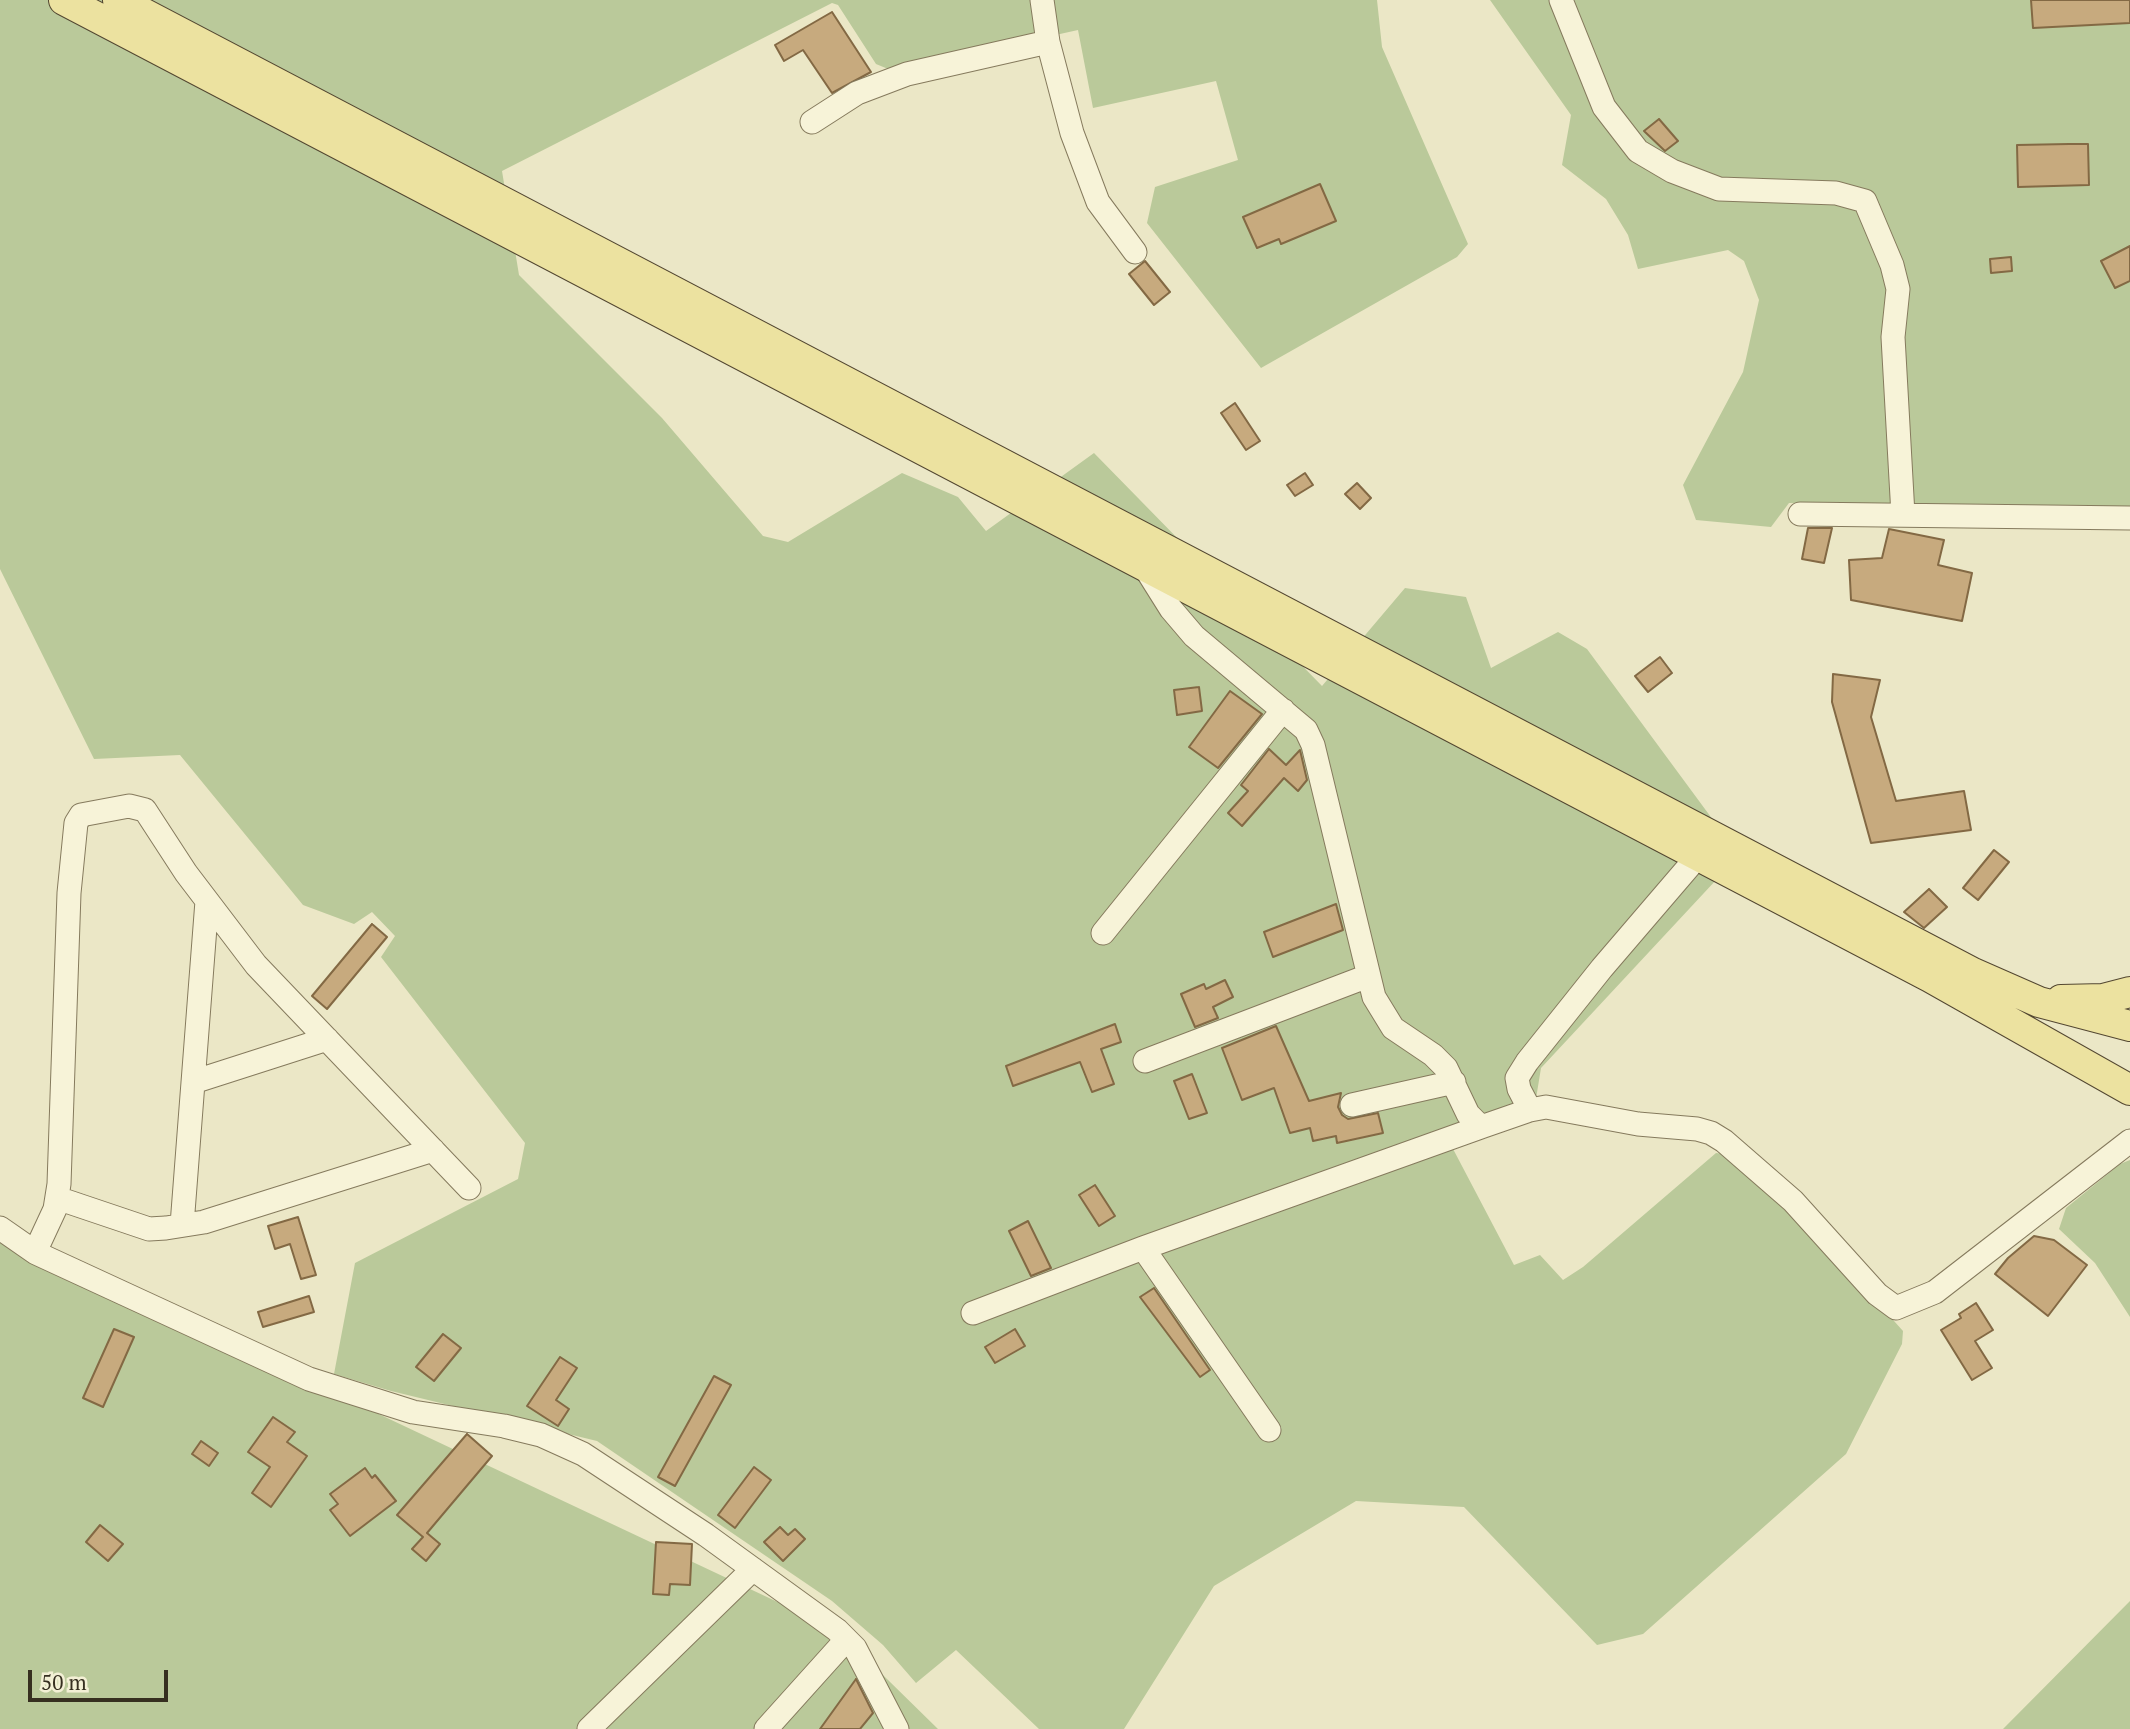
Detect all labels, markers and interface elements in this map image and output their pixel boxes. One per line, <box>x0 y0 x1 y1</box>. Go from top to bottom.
scale bar <box>32 1656 172 1700</box>
text: 50 m <box>41 1668 87 1696</box>

